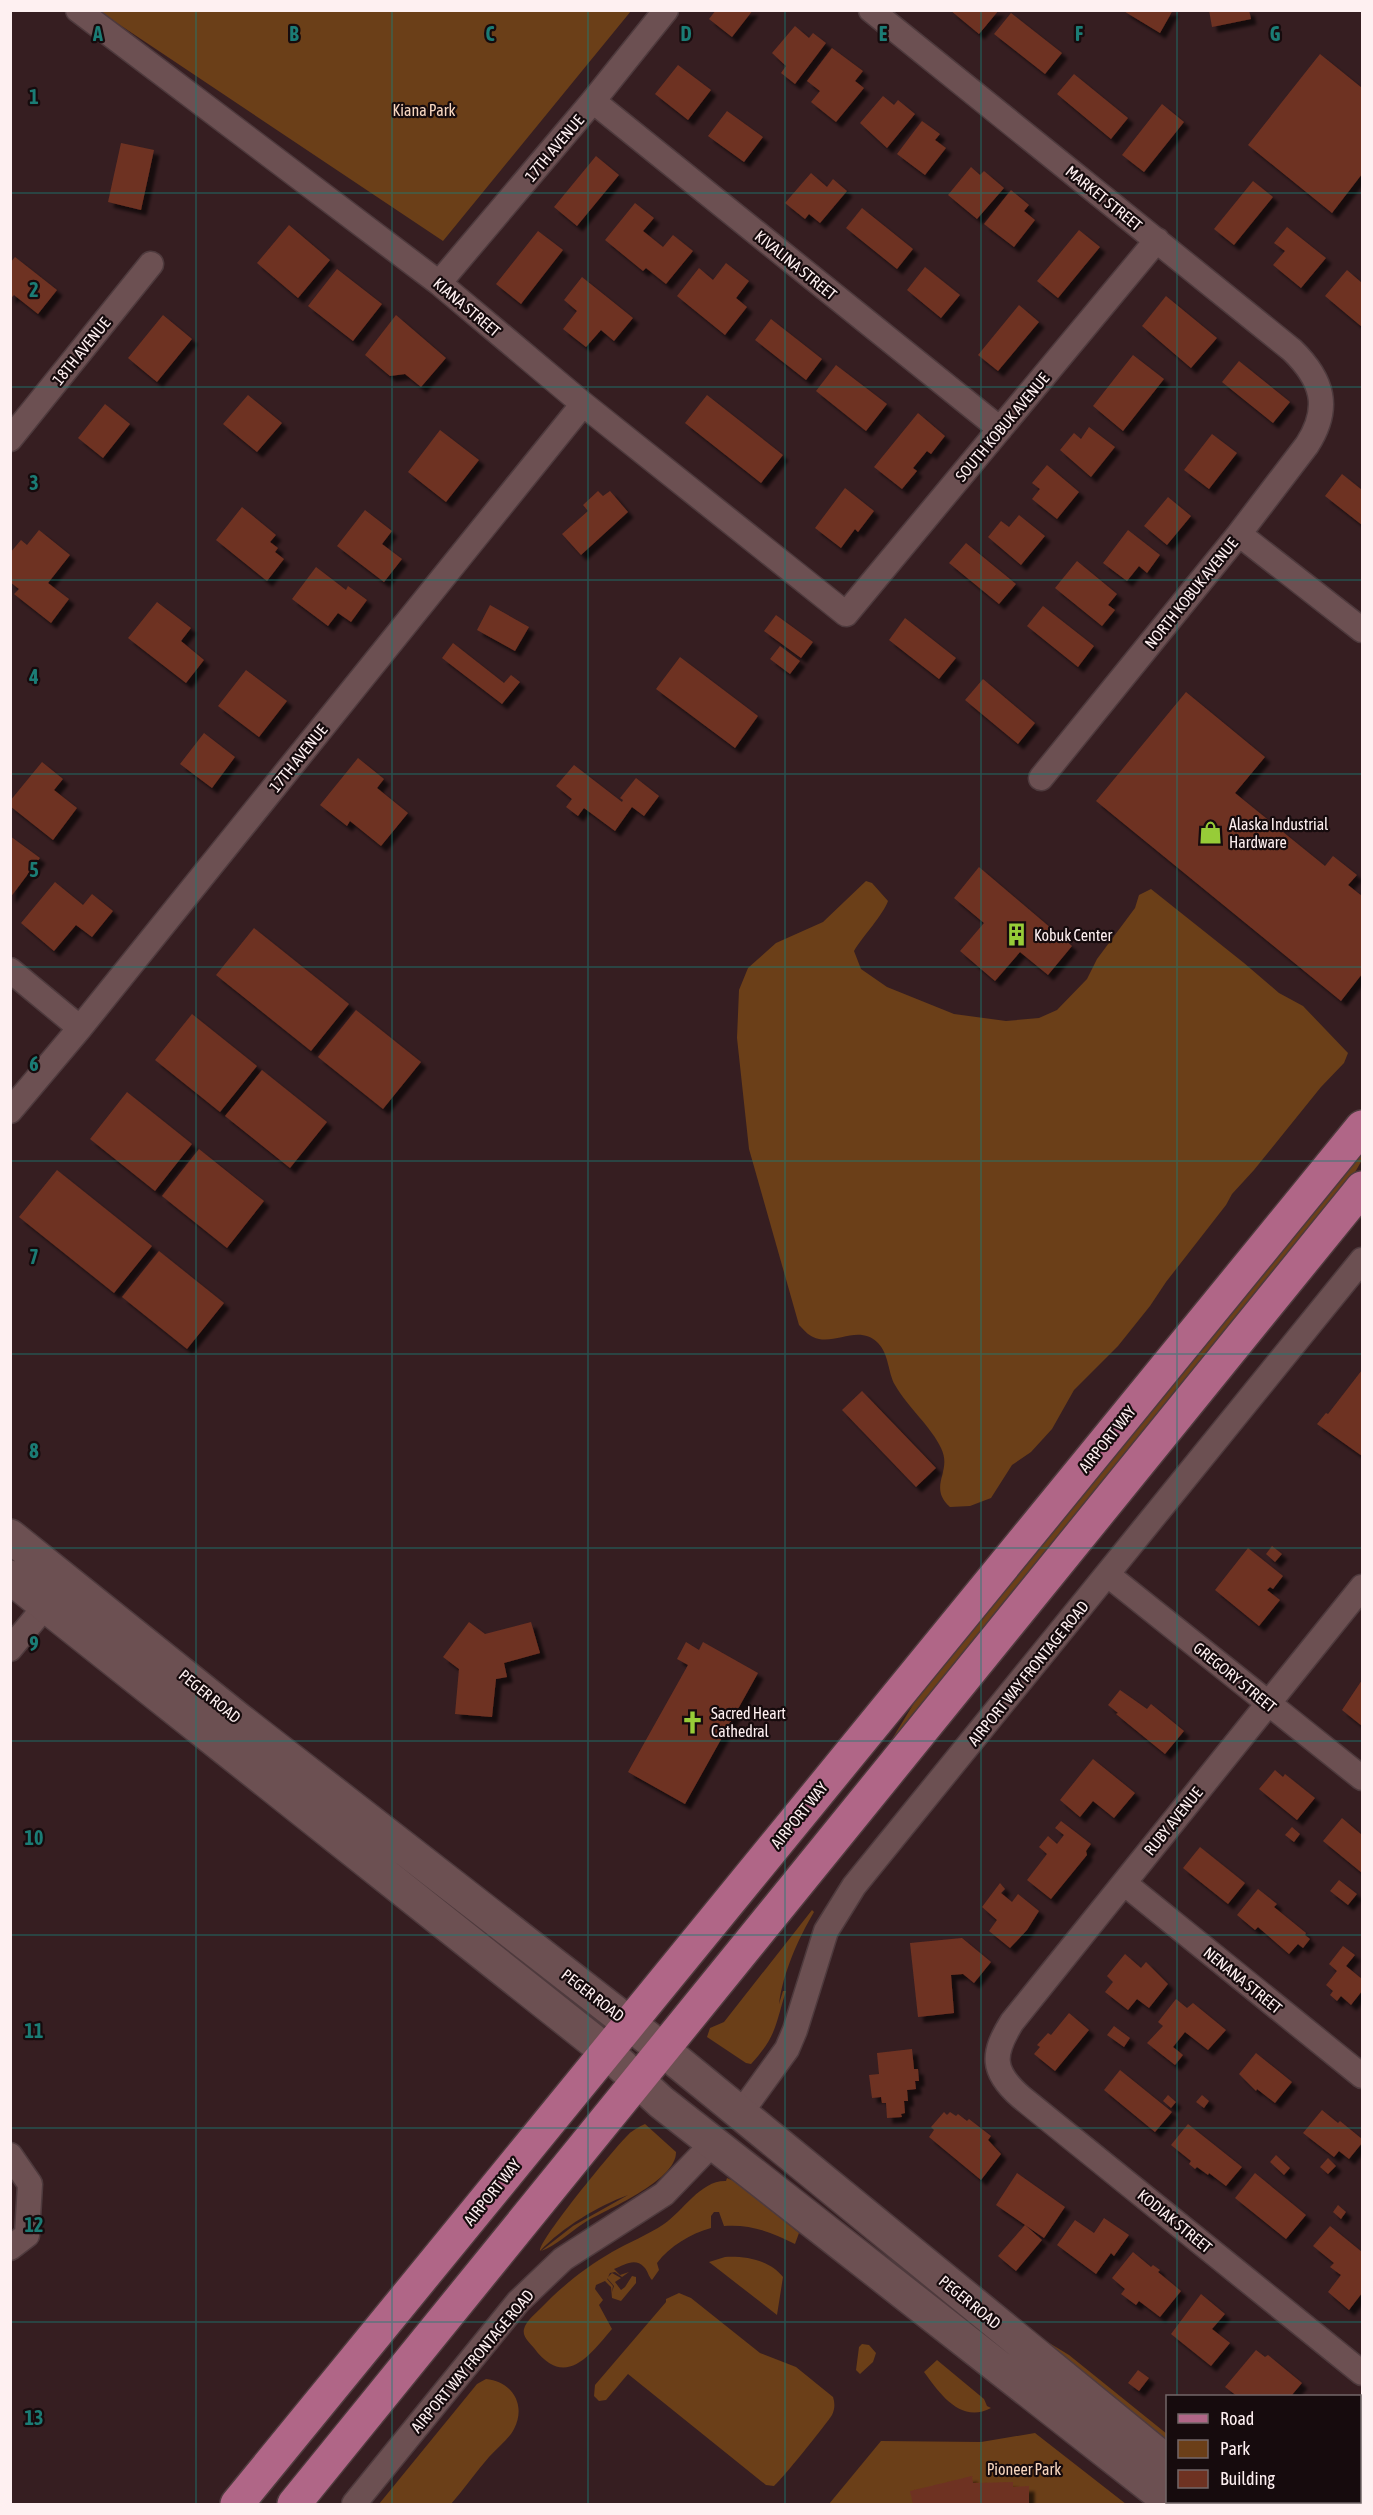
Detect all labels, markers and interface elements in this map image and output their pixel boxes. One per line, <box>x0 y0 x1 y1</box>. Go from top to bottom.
text: A <box>92 22 103 45</box>
text: B <box>289 22 299 45</box>
text: C <box>486 22 495 45</box>
text: D <box>680 22 692 45</box>
text: E <box>879 22 888 45</box>
text: F <box>1075 22 1083 45</box>
text: G <box>1270 22 1281 45</box>
text: 1 <box>29 85 39 108</box>
park label: Kiana Park <box>392 101 456 119</box>
street label: 17TH AVENUE <box>521 111 587 185</box>
street label: MARKET STREET <box>1062 162 1146 234</box>
street label: KIVALINA STREET <box>752 227 840 303</box>
street label: KIANA STREET <box>430 274 504 340</box>
text: 2 <box>29 278 39 301</box>
street label: 18TH AVENUE <box>48 314 114 388</box>
street label: SOUTH KOBUK AVENUE <box>952 369 1053 485</box>
text: 3 <box>29 471 39 494</box>
street label: NORTH KOBUK AVENUE <box>1141 534 1241 652</box>
text: 4 <box>28 665 39 688</box>
street label: 17TH AVENUE <box>265 721 331 795</box>
place label: Alaska Industrial Hardware <box>1229 815 1329 851</box>
shop icon: Alaska Industrial Hardware <box>1198 820 1224 846</box>
text: 5 <box>29 858 39 881</box>
building icon: Kobuk Center <box>1003 922 1029 948</box>
place label: Kobuk Center <box>1034 926 1113 944</box>
text: 6 <box>29 1052 39 1075</box>
text: 7 <box>29 1245 39 1268</box>
street label: AIRPORT WAY <box>1075 1402 1140 1476</box>
text: 8 <box>29 1439 39 1462</box>
street label: AIRPORT WAY FRONTAGE ROAD <box>964 1597 1092 1749</box>
text: 9 <box>29 1632 39 1655</box>
street label: GREGORY STREET <box>1190 1638 1280 1716</box>
street label: PEGER ROAD <box>176 1666 244 1726</box>
place label: Sacred Heart Cathedral <box>711 1704 786 1740</box>
church icon: Sacred Heart Cathedral <box>680 1709 706 1735</box>
street label: AIRPORT WAY <box>767 1778 832 1852</box>
street label: RUBY AVENUE <box>1140 1783 1206 1859</box>
text: 10 <box>25 1826 43 1849</box>
street label: NENANA STREET <box>1200 1943 1286 2017</box>
street label: PEGER ROAD <box>558 1965 628 2025</box>
text: 11 <box>25 2019 43 2042</box>
street label: AIRPORT WAY <box>460 2155 525 2229</box>
street label: KODIAK STREET <box>1134 2186 1216 2256</box>
text: 12 <box>25 2213 43 2236</box>
street label: PEGER ROAD <box>936 2272 1004 2332</box>
street label: AIRPORT WAY FRONTAGE ROAD <box>407 2286 537 2436</box>
legend <box>1166 2395 1361 2503</box>
text: 13 <box>25 2406 43 2429</box>
text: Road <box>1220 2408 1254 2429</box>
text: Park <box>1220 2438 1250 2459</box>
park label: Pioneer Park <box>987 2460 1061 2478</box>
text: Building <box>1220 2468 1275 2489</box>

